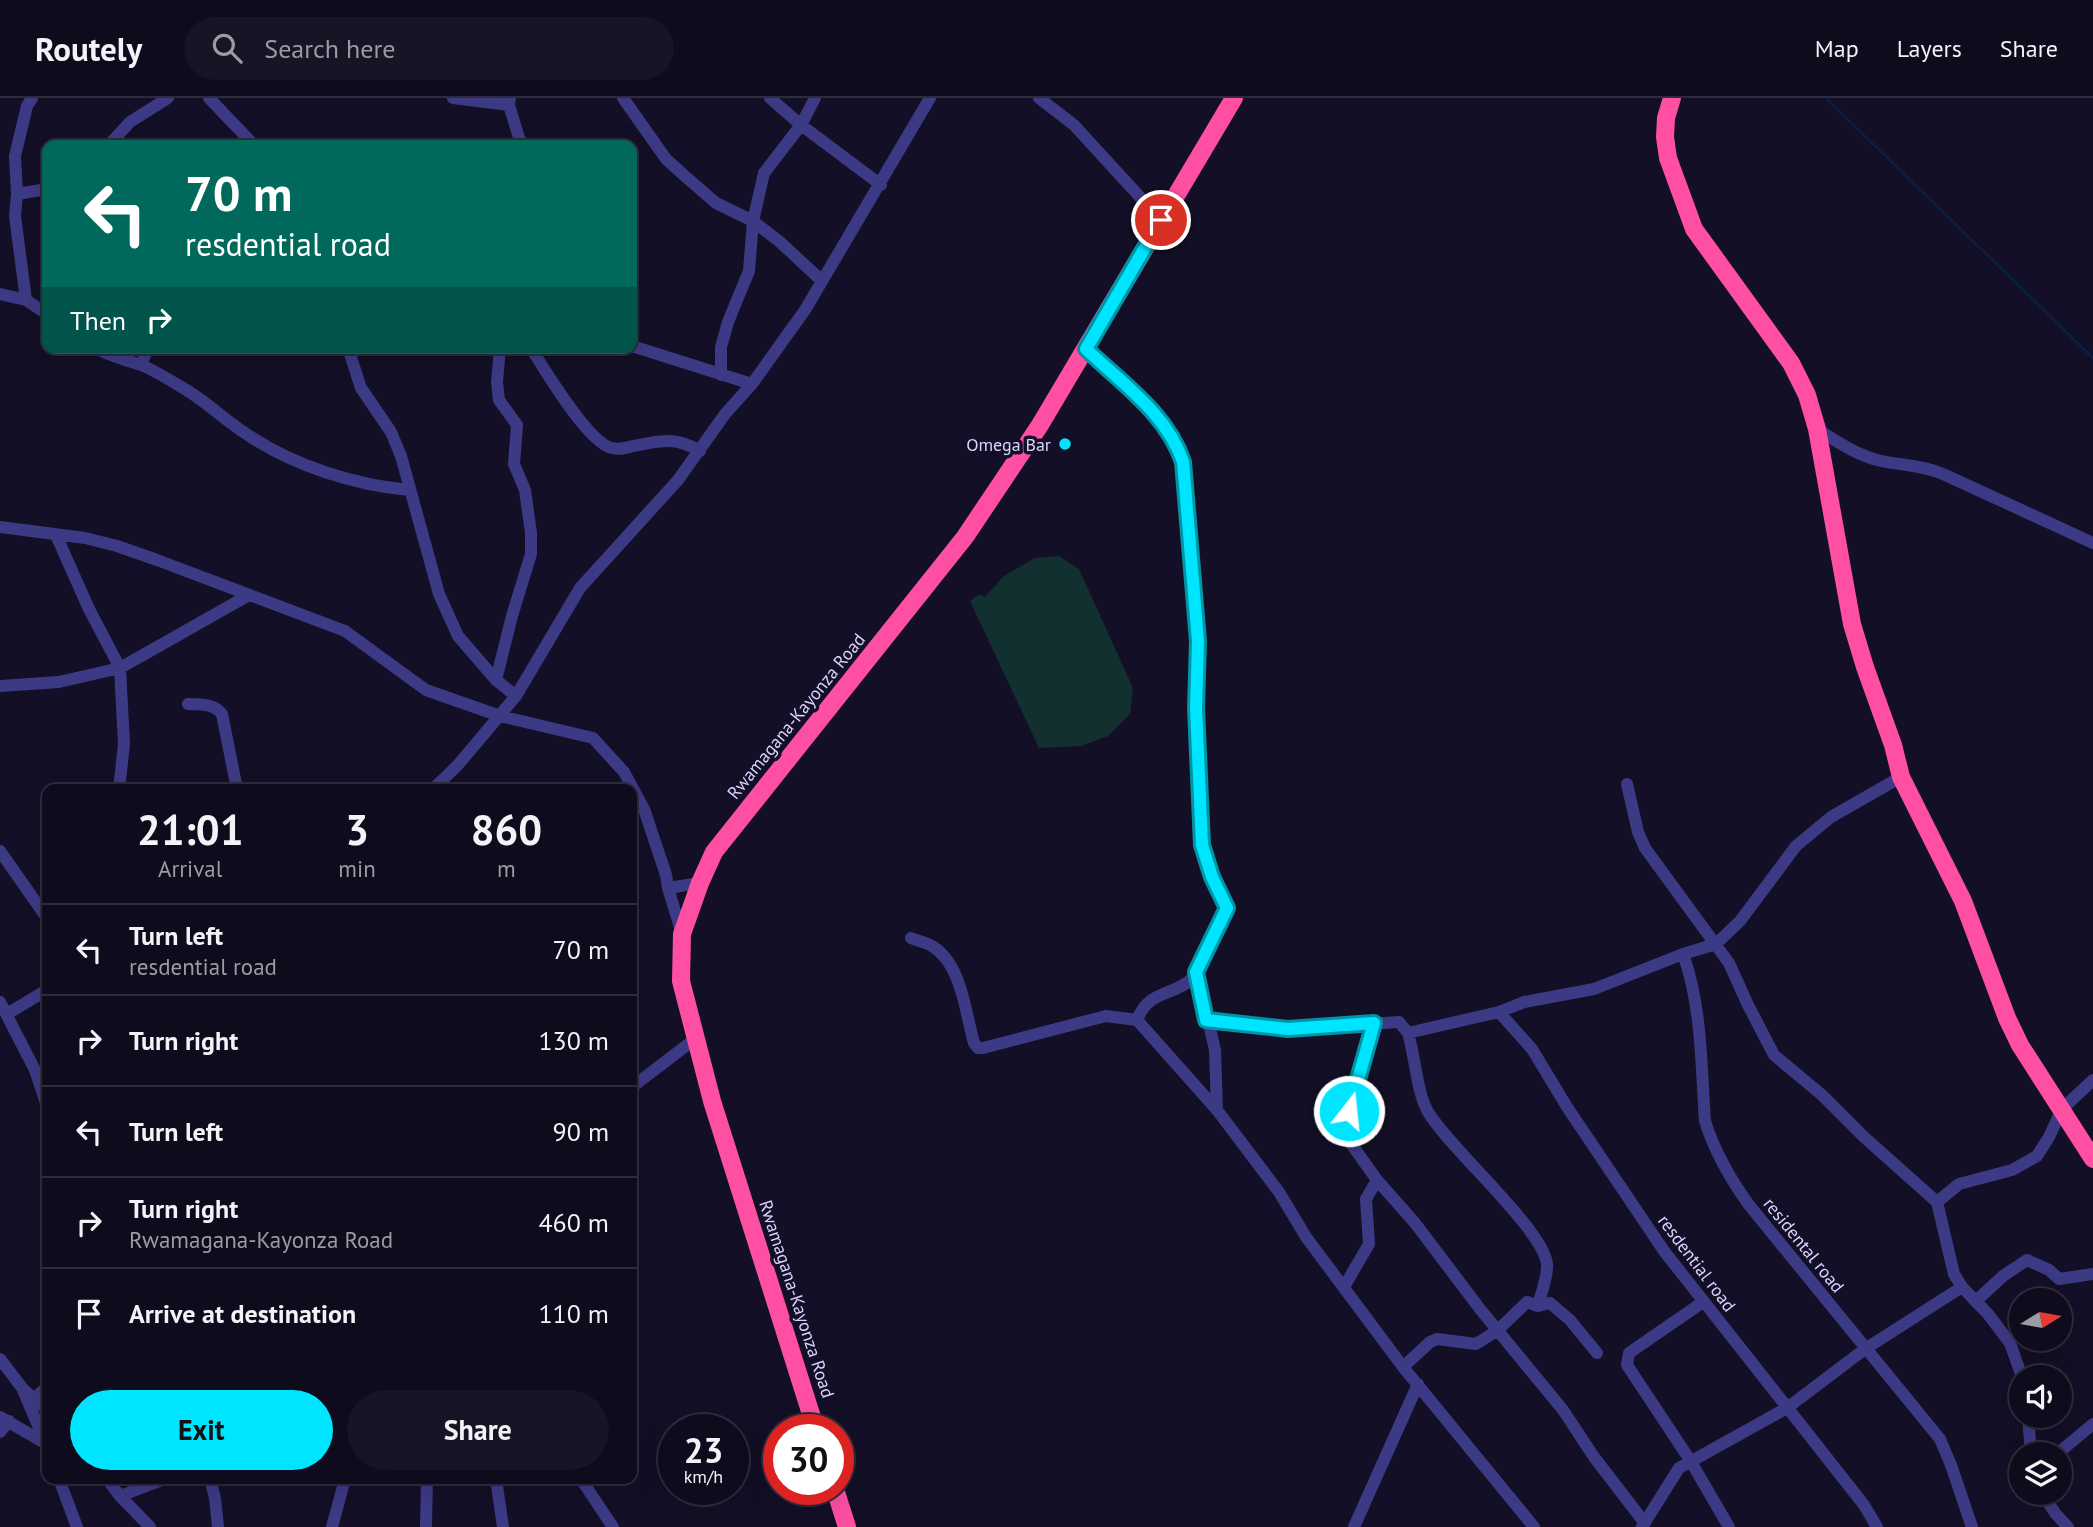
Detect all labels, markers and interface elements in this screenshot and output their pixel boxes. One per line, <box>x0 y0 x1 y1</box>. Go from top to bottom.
search box <box>184 17 674 80</box>
text: Routely <box>35 27 142 70</box>
icon: search <box>208 29 246 67</box>
text: Search here <box>264 32 395 65</box>
text: Map <box>1815 33 1859 64</box>
text: Layers <box>1897 33 1962 64</box>
text: Share <box>2000 33 2058 64</box>
text: 70 m <box>185 161 292 225</box>
icon: left <box>70 168 161 259</box>
pin <box>1131 190 1191 250</box>
icon: arrive <box>1142 201 1180 239</box>
text: resdential road <box>185 223 391 265</box>
icon: right <box>140 301 178 339</box>
text: Then <box>70 304 126 337</box>
place label: Omega Bar <box>966 433 1051 456</box>
marker: Omega Bar <box>1057 436 1073 452</box>
street label: Rwamagana-Kayonza Road <box>722 628 870 804</box>
text: 21:01 <box>137 802 243 857</box>
text: 3 <box>345 802 369 857</box>
text: 860 <box>471 802 542 857</box>
text: Arrival <box>158 854 222 883</box>
text: min <box>338 854 376 883</box>
text: m <box>497 854 516 883</box>
text: Turn left <box>129 919 223 952</box>
icon: left <box>70 931 108 969</box>
text: 70 m <box>553 933 609 966</box>
text: resdential road <box>129 952 277 981</box>
icon: right <box>70 1022 108 1060</box>
text: Turn right <box>129 1024 238 1057</box>
text: 130 m <box>538 1024 609 1057</box>
position arrow <box>1312 1074 1386 1148</box>
icon: left <box>70 1113 108 1151</box>
text: Turn left <box>129 1115 223 1148</box>
text: 90 m <box>553 1115 609 1148</box>
text: Turn right <box>129 1192 238 1225</box>
street label: residental road <box>1759 1193 1849 1297</box>
street label: Rwamagana-Kayonza Road <box>754 1197 840 1401</box>
icon: right <box>70 1204 108 1242</box>
text: 460 m <box>538 1206 609 1239</box>
street label: resdential road <box>1653 1210 1741 1316</box>
text: Rwamagana-Kayonza Road <box>129 1225 393 1254</box>
north arrow <box>2009 1288 2072 1351</box>
map controls <box>2009 1288 2072 1505</box>
icon: arrive <box>70 1295 108 1333</box>
text: Arrive at destination <box>129 1297 356 1330</box>
text: 110 m <box>538 1297 609 1330</box>
button: sound <box>2009 1365 2072 1428</box>
button: Exit <box>70 1390 333 1470</box>
button: Share <box>347 1390 609 1470</box>
speed limit sign: 30 <box>763 1414 854 1505</box>
text: 23 <box>684 1427 723 1473</box>
button: layers <box>2009 1442 2072 1505</box>
text: km/h <box>684 1465 723 1488</box>

